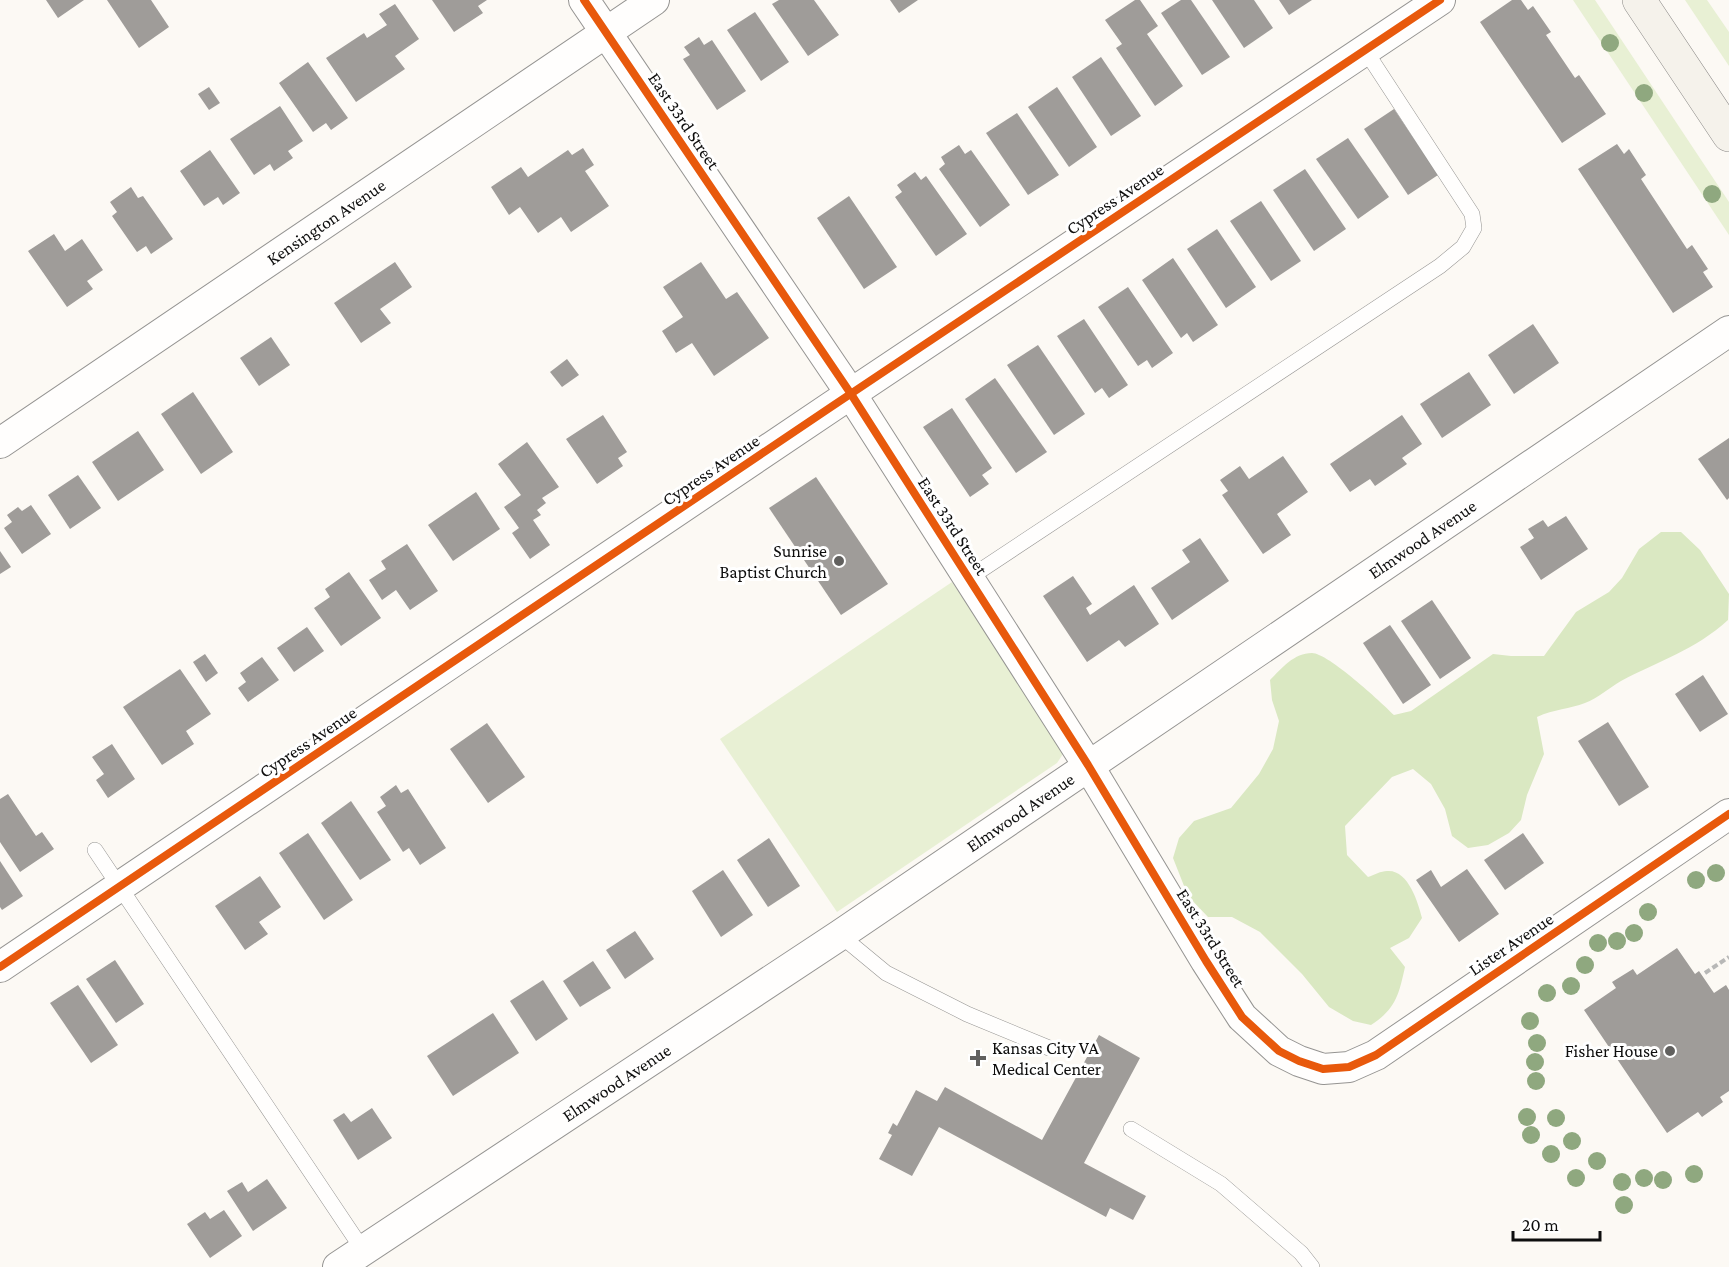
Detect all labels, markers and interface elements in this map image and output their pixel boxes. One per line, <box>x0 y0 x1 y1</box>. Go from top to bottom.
street label: East 33rd Street <box>644 69 724 174</box>
street label: Cypress Avenue <box>1063 159 1167 239</box>
street label: Kensington Avenue <box>263 175 389 269</box>
street label: Cypress Avenue <box>659 430 763 510</box>
street label: East 33rd Street <box>914 473 993 580</box>
street label: Elmwood Avenue <box>1365 496 1480 583</box>
place label: Sunrise Baptist Church <box>719 541 827 582</box>
marker: Sunrise Baptist Church <box>832 554 846 568</box>
street label: Cypress Avenue <box>256 702 360 782</box>
street label: Elmwood Avenue <box>963 769 1078 856</box>
street label: East 33rd Street <box>1173 885 1250 992</box>
street label: Lister Avenue <box>1465 908 1557 979</box>
place label: Kansas City VA Medical Center <box>992 1038 1102 1079</box>
street label: Elmwood Avenue <box>559 1040 675 1126</box>
place label: Fisher House <box>1565 1041 1658 1061</box>
marker: Fisher House <box>1663 1044 1677 1058</box>
marker: Kansas City VA Medical Center <box>969 1049 987 1067</box>
scale bar <box>1513 1204 1600 1242</box>
text: 20 m <box>1522 1215 1559 1235</box>

